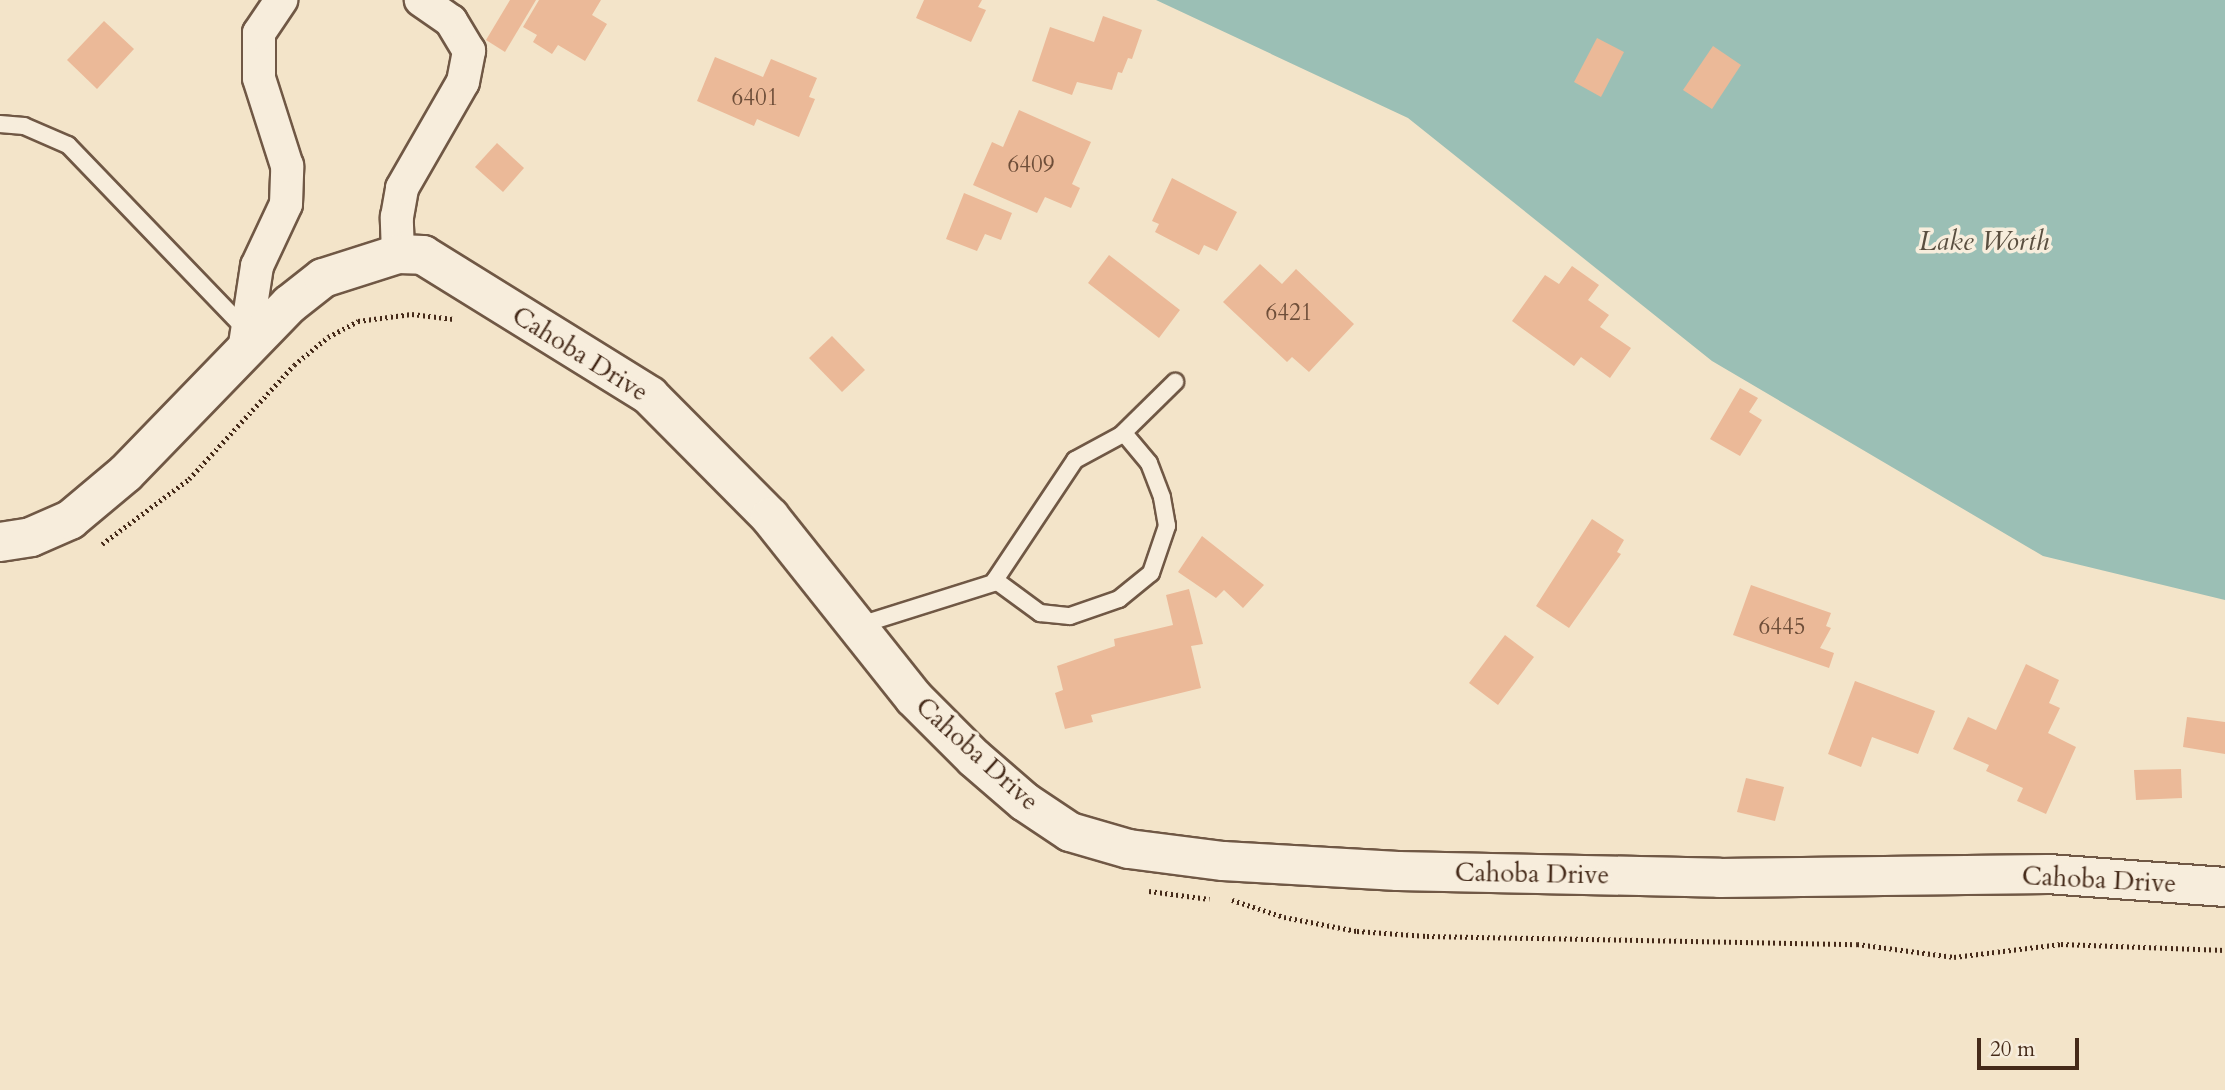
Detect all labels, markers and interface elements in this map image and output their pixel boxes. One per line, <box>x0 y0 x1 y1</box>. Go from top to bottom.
house number: 6401 <box>731 84 779 112</box>
house number: 6409 <box>1007 151 1055 179</box>
water label: Lake Worth <box>1919 224 2049 258</box>
house number: 6421 <box>1265 299 1313 327</box>
street label: Cahoba Drive <box>506 300 654 408</box>
house number: 6445 <box>1758 613 1806 641</box>
street label: Cahoba Drive <box>909 691 1045 817</box>
street label: Cahoba Drive <box>1454 857 1610 891</box>
street label: Cahoba Drive <box>2021 860 2177 900</box>
scale bar <box>1980 1024 2082 1068</box>
text: 20 m <box>1990 1035 2035 1064</box>

